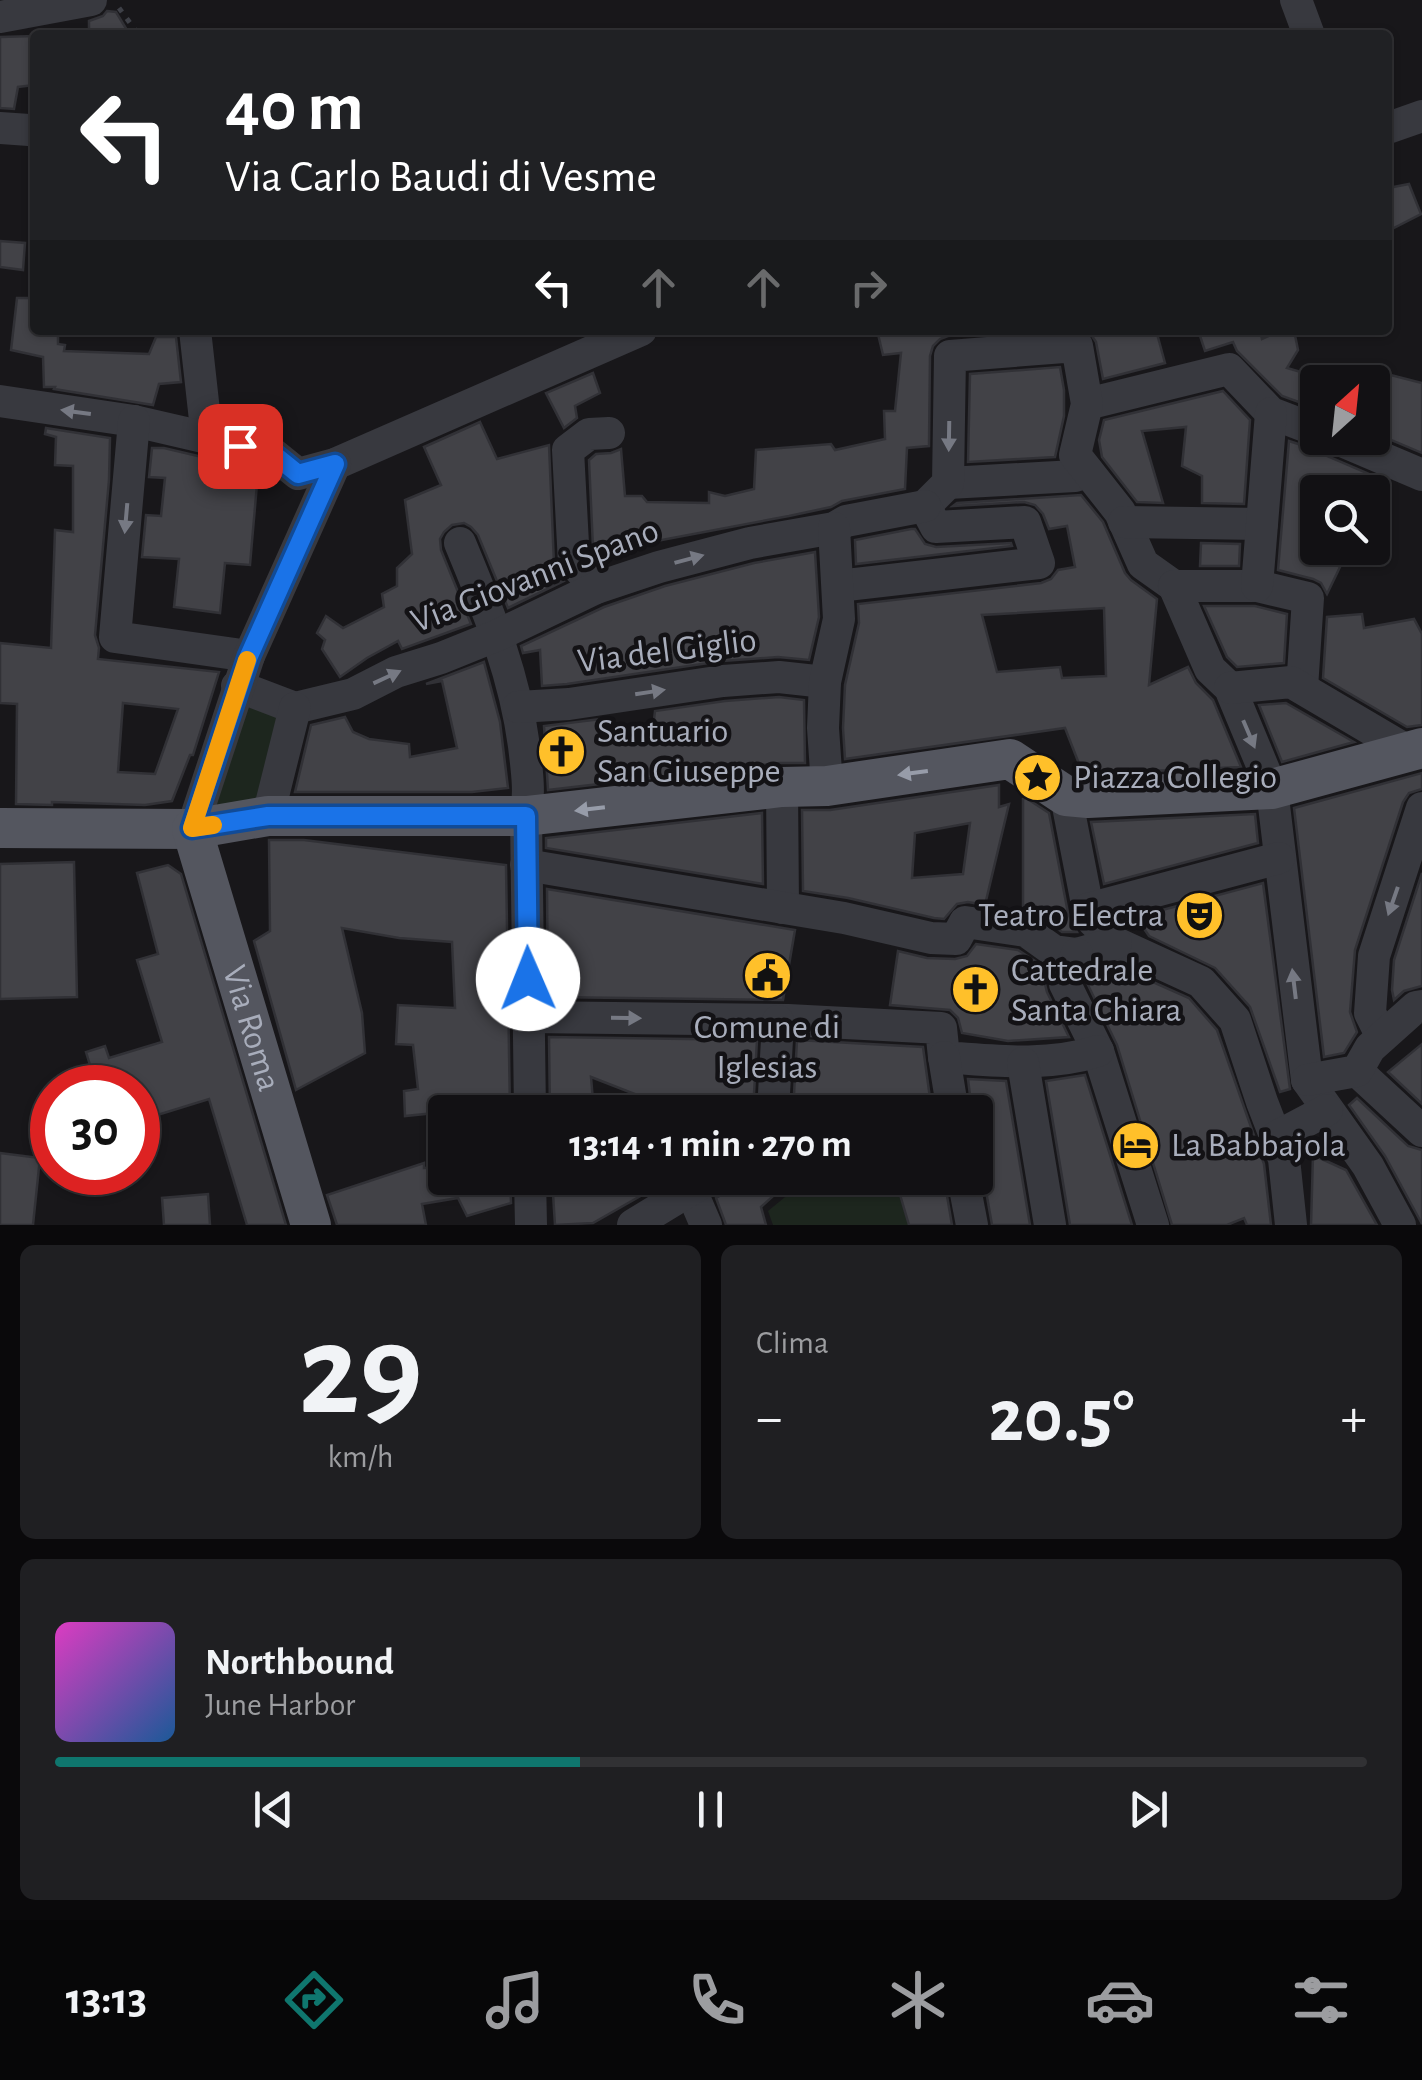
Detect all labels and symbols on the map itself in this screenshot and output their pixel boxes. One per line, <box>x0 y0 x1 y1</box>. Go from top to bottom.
north arrow <box>1300 365 1390 455</box>
one-way arrow <box>60 404 92 419</box>
pin <box>198 404 283 489</box>
one-way arrow <box>941 421 957 453</box>
one-way arrow <box>117 502 133 534</box>
street label: Via Giovanni Spano <box>407 513 663 639</box>
one-way arrow <box>674 551 705 567</box>
street label: Via del Giglio <box>576 623 758 679</box>
one-way arrow <box>373 669 402 686</box>
one-way arrow <box>635 684 666 700</box>
place label: Santuario San Giuseppe <box>597 714 781 789</box>
one-way arrow <box>1241 719 1257 748</box>
church icon: Santuario San Giuseppe <box>536 725 588 777</box>
place icon: Piazza Collegio <box>1012 751 1064 803</box>
place label: Piazza Collegio <box>1073 760 1277 795</box>
one-way arrow <box>897 766 929 782</box>
one-way arrow <box>574 801 606 817</box>
one-way arrow <box>1384 886 1399 916</box>
theatre icon: Teatro Electra <box>1173 889 1225 941</box>
place label: Teatro Electra <box>978 898 1164 933</box>
position arrow <box>476 927 580 1031</box>
public building icon: Comune di Iglesias <box>741 949 793 1001</box>
place label: Cattedrale Santa Chiara <box>1011 953 1182 1028</box>
street label: Via Roma <box>216 961 287 1095</box>
church icon: Cattedrale Santa Chiara <box>950 964 1002 1016</box>
one-way arrow <box>1286 967 1302 999</box>
place label: Comune di Iglesias <box>694 1010 840 1085</box>
one-way arrow <box>610 1011 642 1027</box>
speed limit sign: 30 <box>30 1065 160 1195</box>
hotel icon: La Babbajola <box>1110 1119 1162 1171</box>
place label: La Babbajola <box>1171 1128 1346 1163</box>

